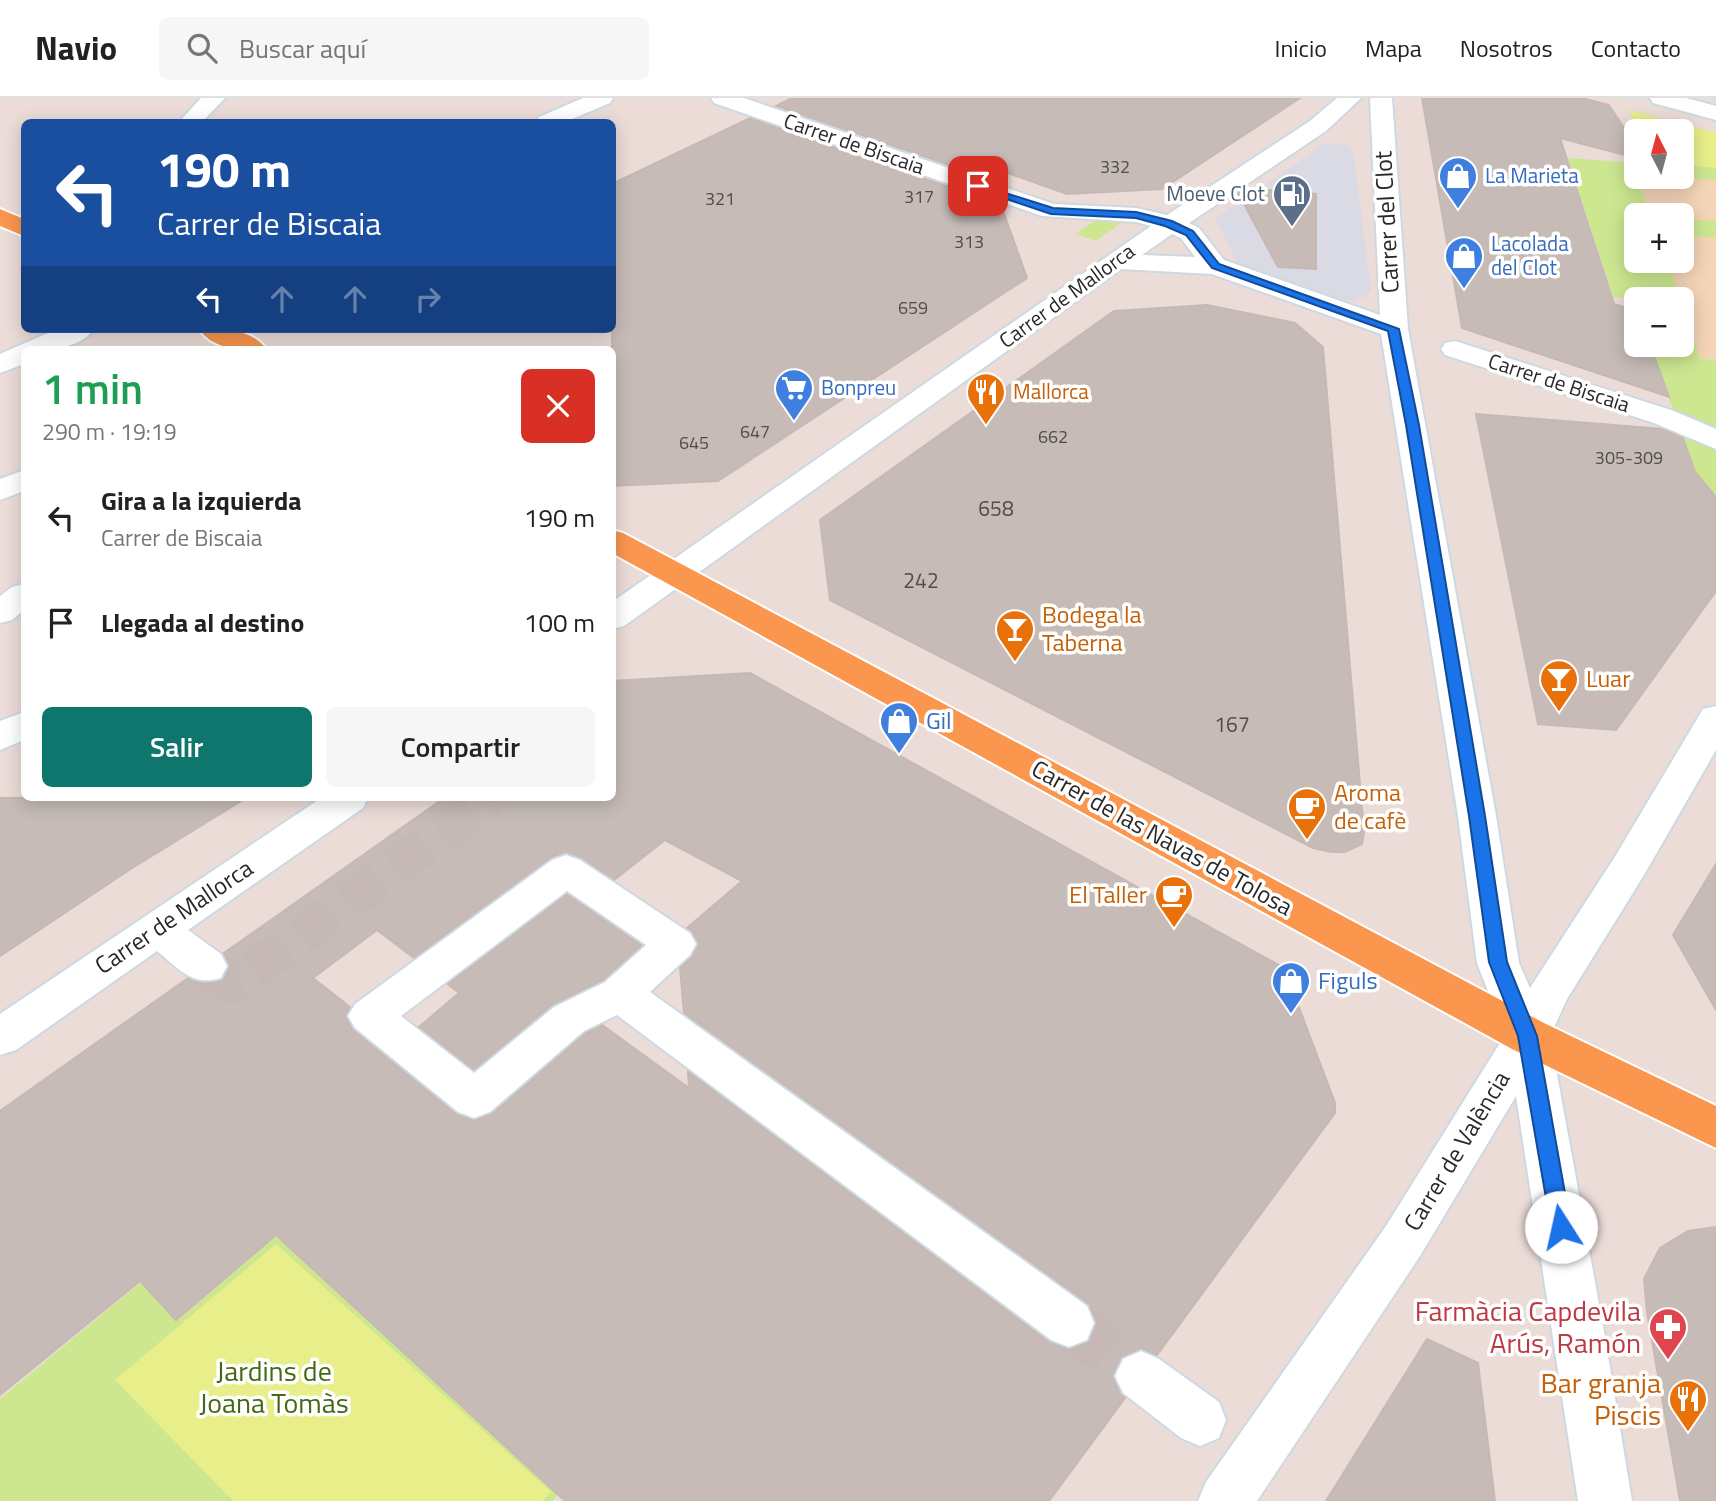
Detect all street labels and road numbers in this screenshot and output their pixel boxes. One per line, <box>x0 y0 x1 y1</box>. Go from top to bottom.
street label: Carrer de Biscaia <box>780 104 930 182</box>
street label: Carrer del Clot <box>1364 149 1408 294</box>
street label: Carrer de Mallorca <box>992 235 1141 355</box>
street label: Carrer de Biscaia <box>1484 344 1635 420</box>
street label: Carrer de las Navas de Tolosa <box>1025 750 1300 924</box>
street label: Carrer de Mallorca <box>87 850 260 982</box>
street label: Carrer de València <box>1394 1064 1518 1237</box>

